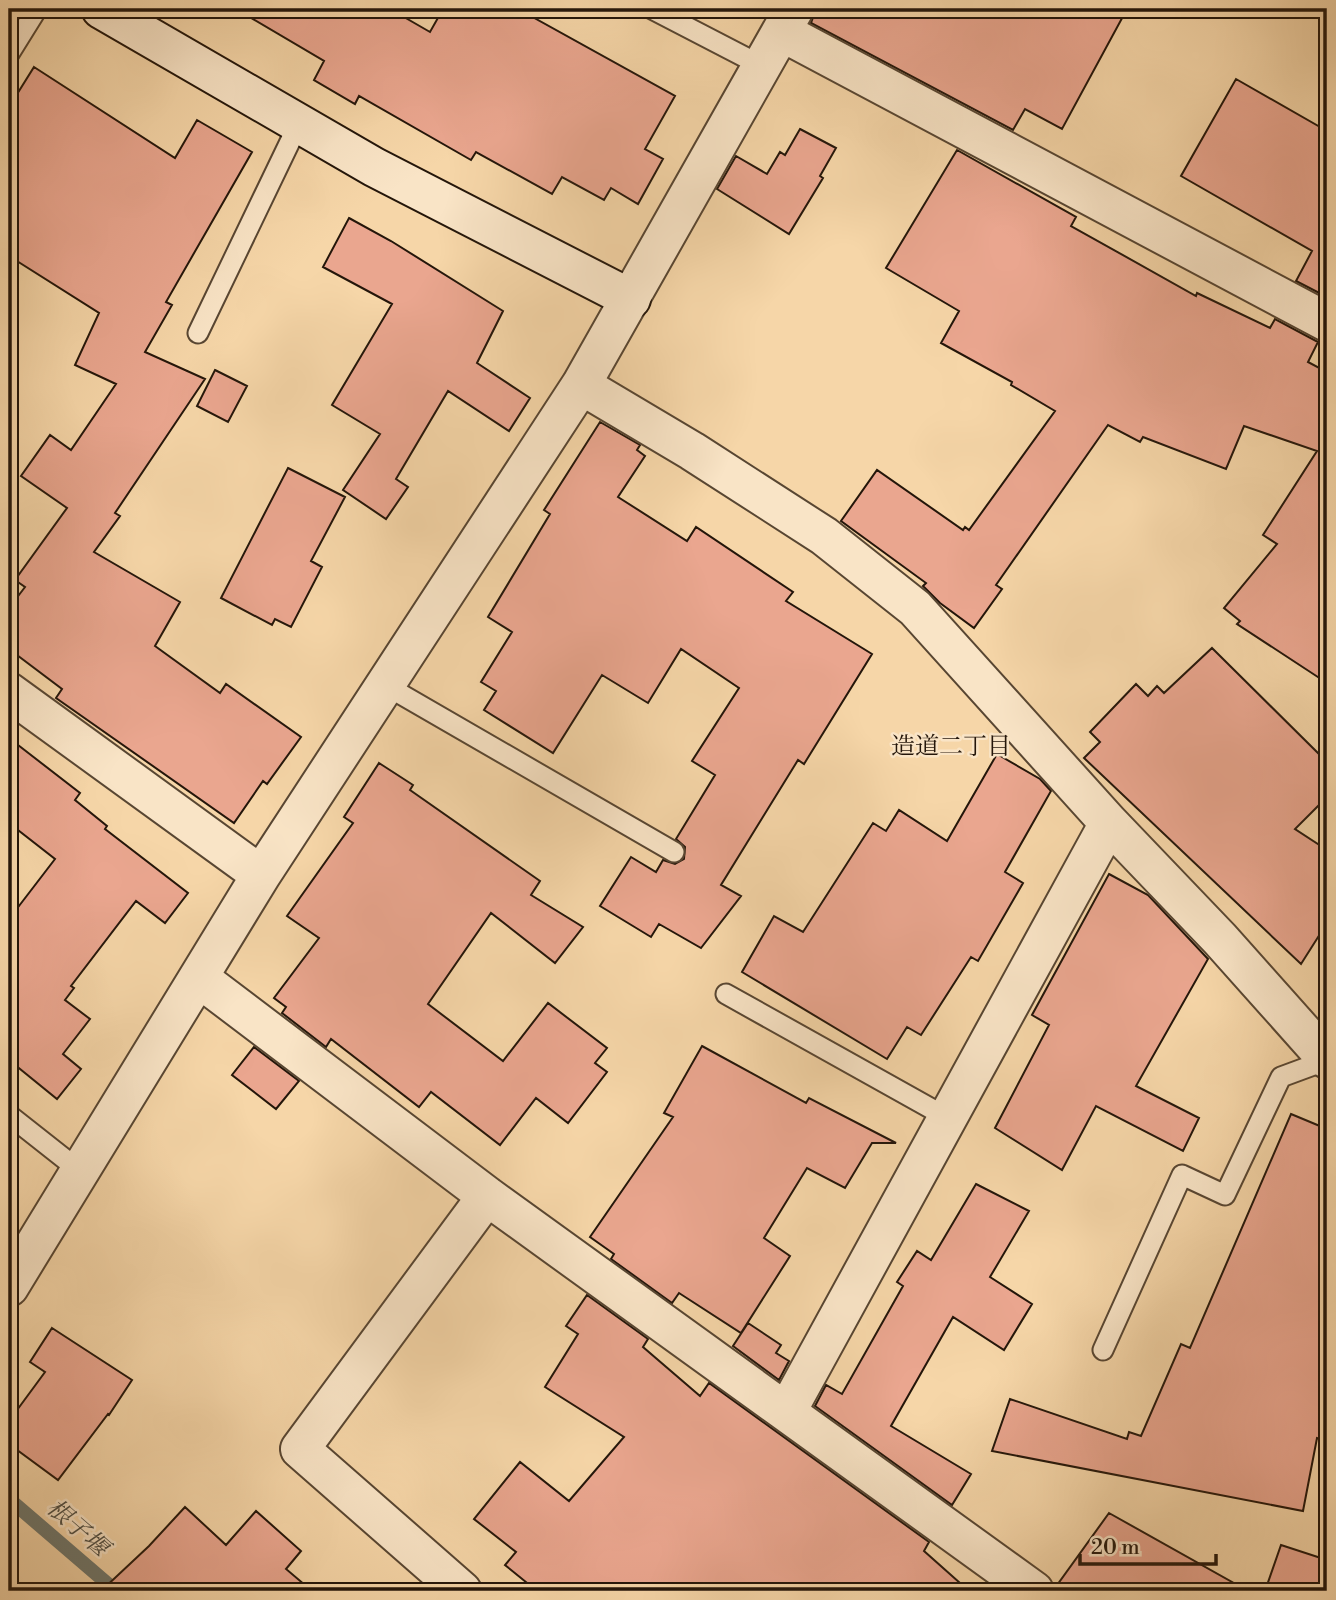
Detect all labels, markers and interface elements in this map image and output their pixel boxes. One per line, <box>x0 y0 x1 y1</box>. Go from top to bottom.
district label: 造道二丁目 <box>891 732 1011 762</box>
water label: 根子堰 <box>40 1493 117 1566</box>
scale bar <box>1080 1523 1217 1567</box>
text: 20 m <box>1091 1535 1140 1561</box>

